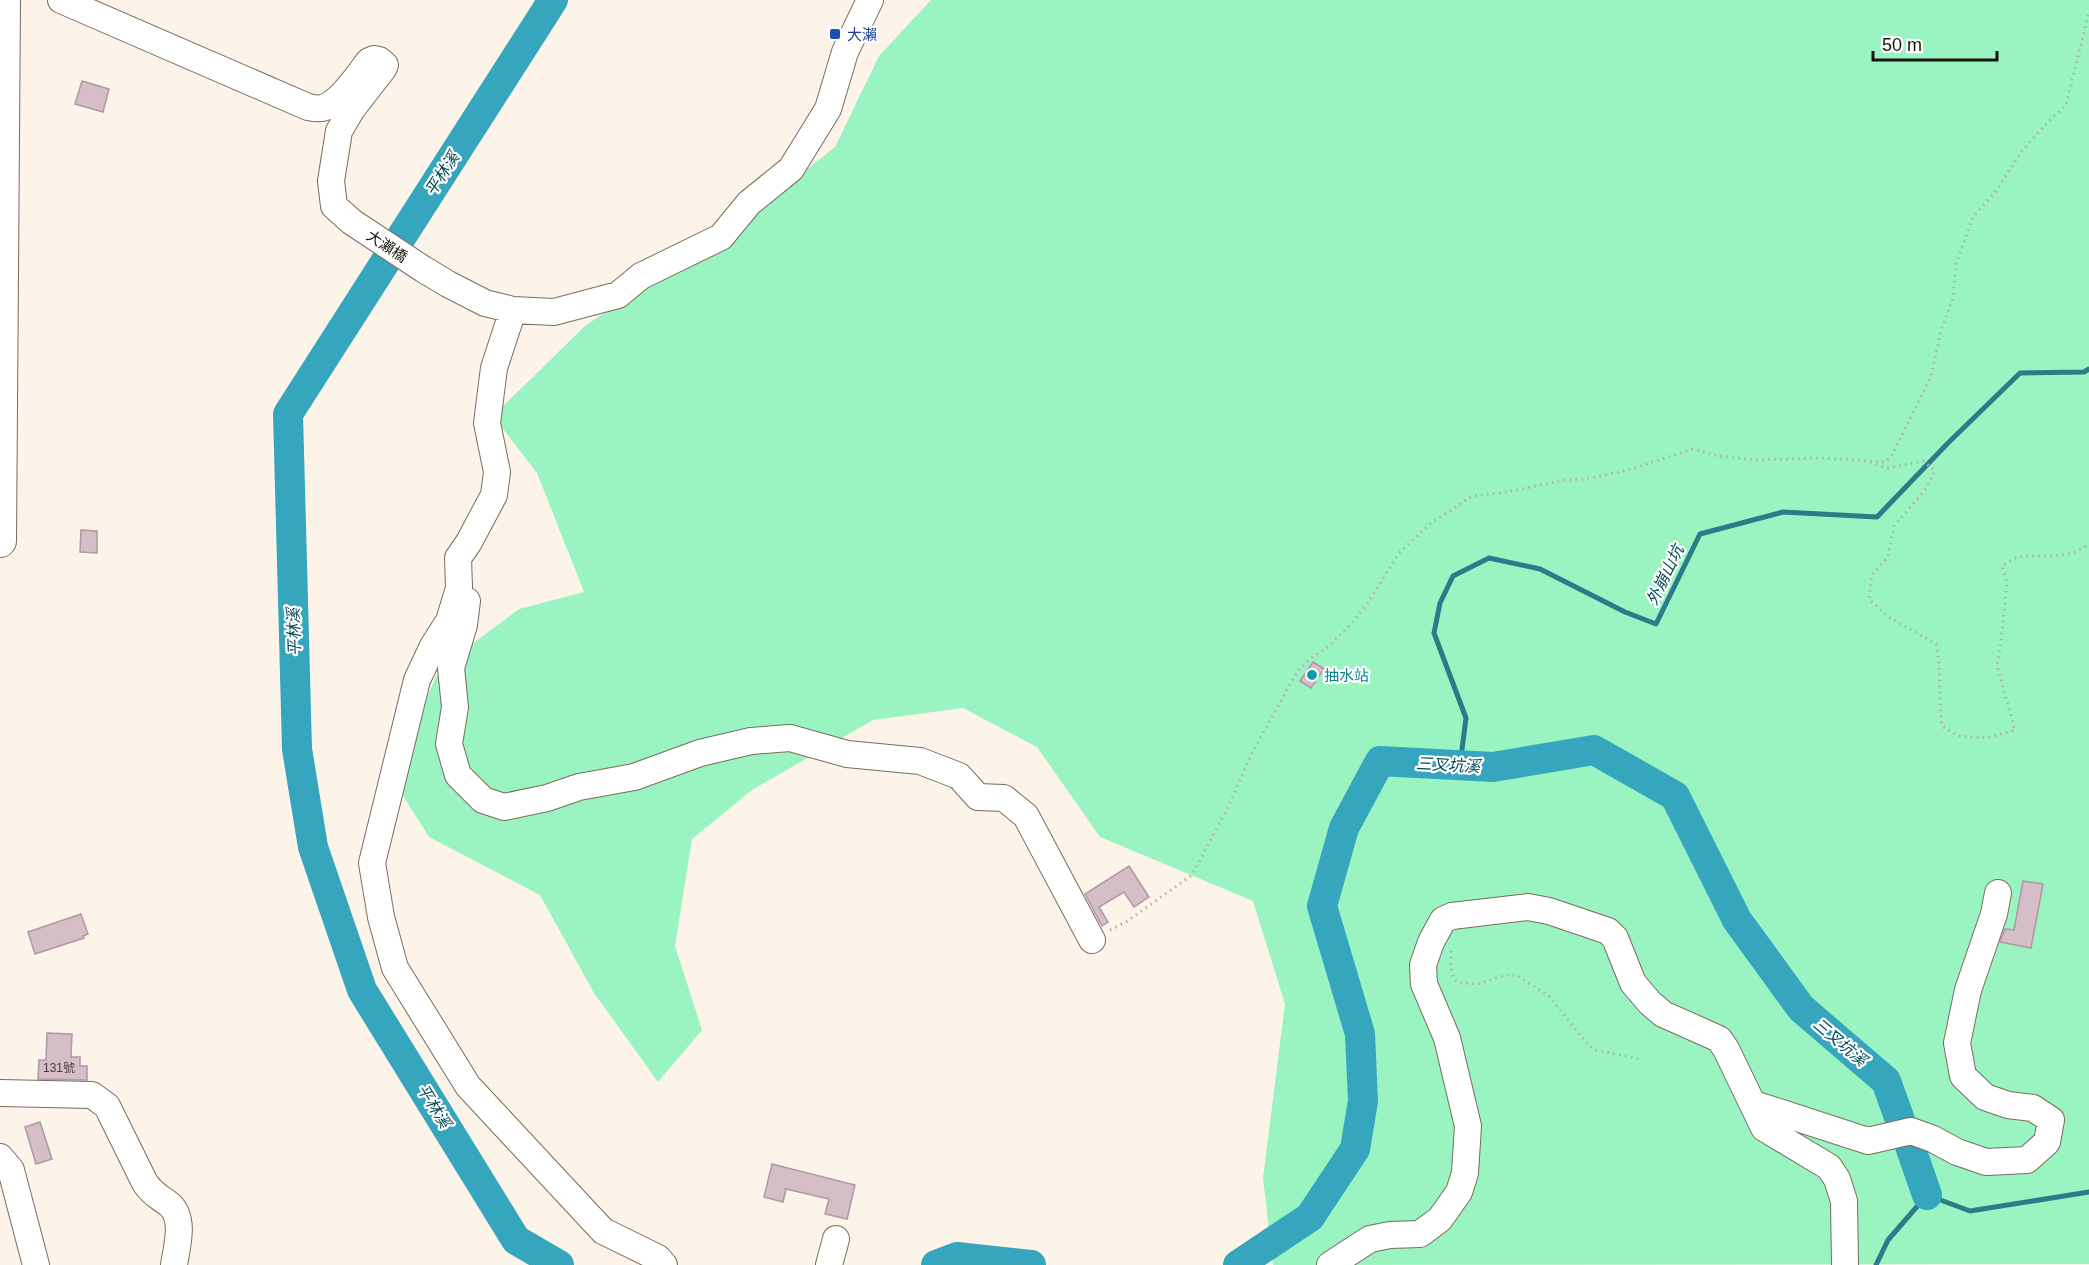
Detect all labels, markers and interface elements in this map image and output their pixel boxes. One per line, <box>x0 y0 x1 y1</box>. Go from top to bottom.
scale bar <box>1873 24 1998 62</box>
place label: 大瀨 <box>847 26 877 43</box>
marker: 大瀨 <box>828 27 842 41</box>
text: 50 m <box>1882 35 1922 55</box>
water label: 平林溪 <box>422 148 463 199</box>
street label: 大瀨橋 <box>363 227 411 265</box>
water label: 外崩山坑 <box>1643 541 1688 607</box>
water label: 平林溪 <box>285 606 303 656</box>
place label: 抽水站 <box>1324 667 1369 684</box>
marker: 抽水站 <box>1305 668 1319 682</box>
water label: 三叉坑溪 <box>1416 755 1482 775</box>
water label: 三叉坑溪 <box>1810 1015 1872 1070</box>
house number: 131號 <box>43 1061 75 1075</box>
water label: 平林溪 <box>414 1081 455 1133</box>

